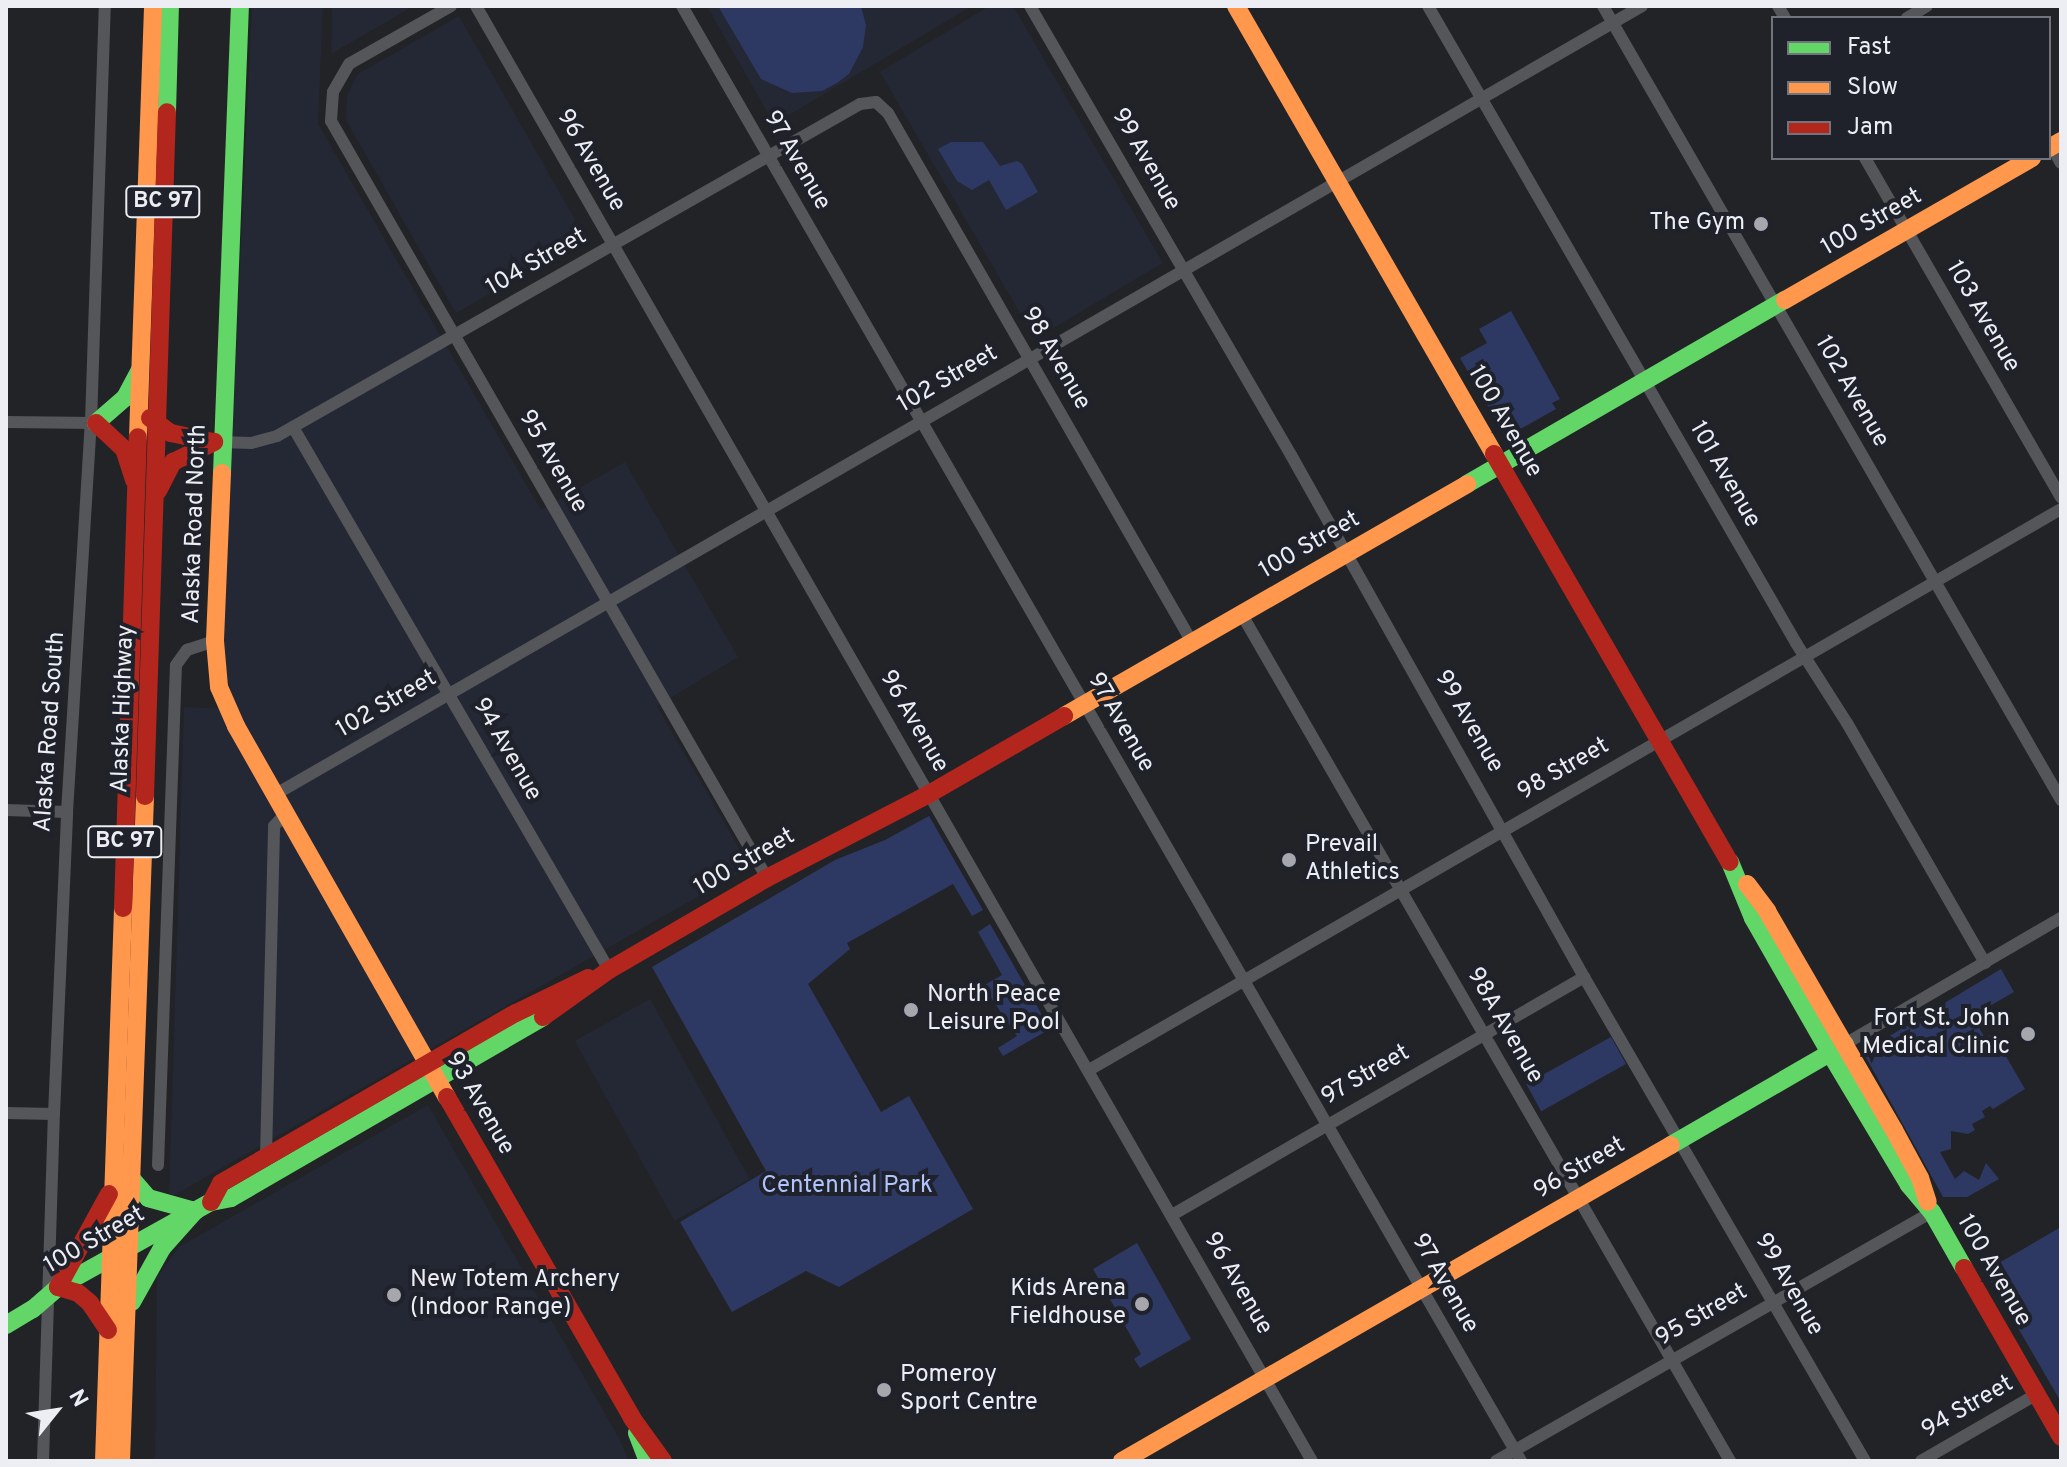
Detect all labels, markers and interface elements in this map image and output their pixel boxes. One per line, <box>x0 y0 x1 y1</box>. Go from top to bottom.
legend <box>1771 16 2051 160</box>
text: Fast <box>1847 33 1891 63</box>
text: Slow <box>1847 73 1898 103</box>
street label: 99 Avenue <box>1104 103 1186 217</box>
street label: 96 Avenue <box>549 104 631 218</box>
street label: 97 Avenue <box>756 105 836 217</box>
text: Jam <box>1847 113 1893 143</box>
street label: 100 Street <box>1817 183 1927 263</box>
road number: BC 97 <box>125 184 201 220</box>
place label: The Gym <box>1649 210 1745 238</box>
marker: The Gym <box>1752 215 1770 233</box>
street label: 104 Street <box>482 223 592 303</box>
street label: 103 Avenue <box>1938 256 2026 378</box>
street label: 98 Avenue <box>1014 302 1096 416</box>
street label: 102 Avenue <box>1807 331 1895 453</box>
street label: 102 Street <box>893 340 1003 420</box>
street label: 100 Avenue <box>1460 360 1548 484</box>
street label: 95 Avenue <box>511 405 593 519</box>
street label: 101 Avenue <box>1682 416 1766 534</box>
street label: Alaska Road North <box>178 423 214 625</box>
street label: 100 Street <box>1255 506 1365 586</box>
street label: Alaska Highway <box>107 624 141 794</box>
street label: Alaska Road South <box>30 631 72 833</box>
street label: 102 Street <box>332 665 442 745</box>
street label: 96 Avenue <box>872 665 954 779</box>
street label: 99 Avenue <box>1427 665 1509 779</box>
street label: 97 Avenue <box>1080 667 1160 779</box>
street label: 94 Avenue <box>465 693 547 807</box>
street label: 98 Street <box>1513 732 1615 808</box>
street label: 100 Street <box>690 823 800 903</box>
road number: BC 97 <box>87 824 163 860</box>
place label: Prevail Athletics <box>1305 832 1400 888</box>
marker: Prevail Athletics <box>1280 851 1298 869</box>
street label: 98A Avenue <box>1459 962 1549 1090</box>
place label: North Peace Leisure Pool <box>927 982 1061 1038</box>
marker: North Peace Leisure Pool <box>902 1001 920 1019</box>
place label: Fort St. John Medical Clinic <box>1862 1006 2010 1062</box>
marker: Fort St. John Medical Clinic <box>2017 1023 2039 1045</box>
street label: 97 Street <box>1316 1039 1416 1113</box>
street label: 93 Avenue <box>438 1047 520 1161</box>
street label: 96 Street <box>1529 1131 1631 1207</box>
park label: Centennial Park <box>761 1173 933 1201</box>
street label: 100 Street <box>40 1201 150 1281</box>
street label: 100 Avenue <box>1949 1209 2037 1333</box>
street label: 96 Avenue <box>1196 1227 1278 1341</box>
street label: 97 Avenue <box>1404 1228 1484 1340</box>
street label: 99 Avenue <box>1747 1228 1829 1342</box>
place label: New Totem Archery (Indoor Range) <box>410 1267 622 1323</box>
place label: Kids Arena Fieldhouse <box>1009 1276 1126 1332</box>
street label: 95 Street <box>1651 1278 1753 1354</box>
marker: New Totem Archery (Indoor Range) <box>385 1286 403 1304</box>
marker: Kids Arena Fieldhouse <box>1133 1295 1151 1313</box>
place label: Pomeroy Sport Centre <box>900 1362 1038 1418</box>
street label: 94 Street <box>1917 1370 2019 1446</box>
north arrow <box>16 1371 96 1451</box>
marker: Pomeroy Sport Centre <box>875 1381 893 1399</box>
text: N <box>62 1385 93 1412</box>

